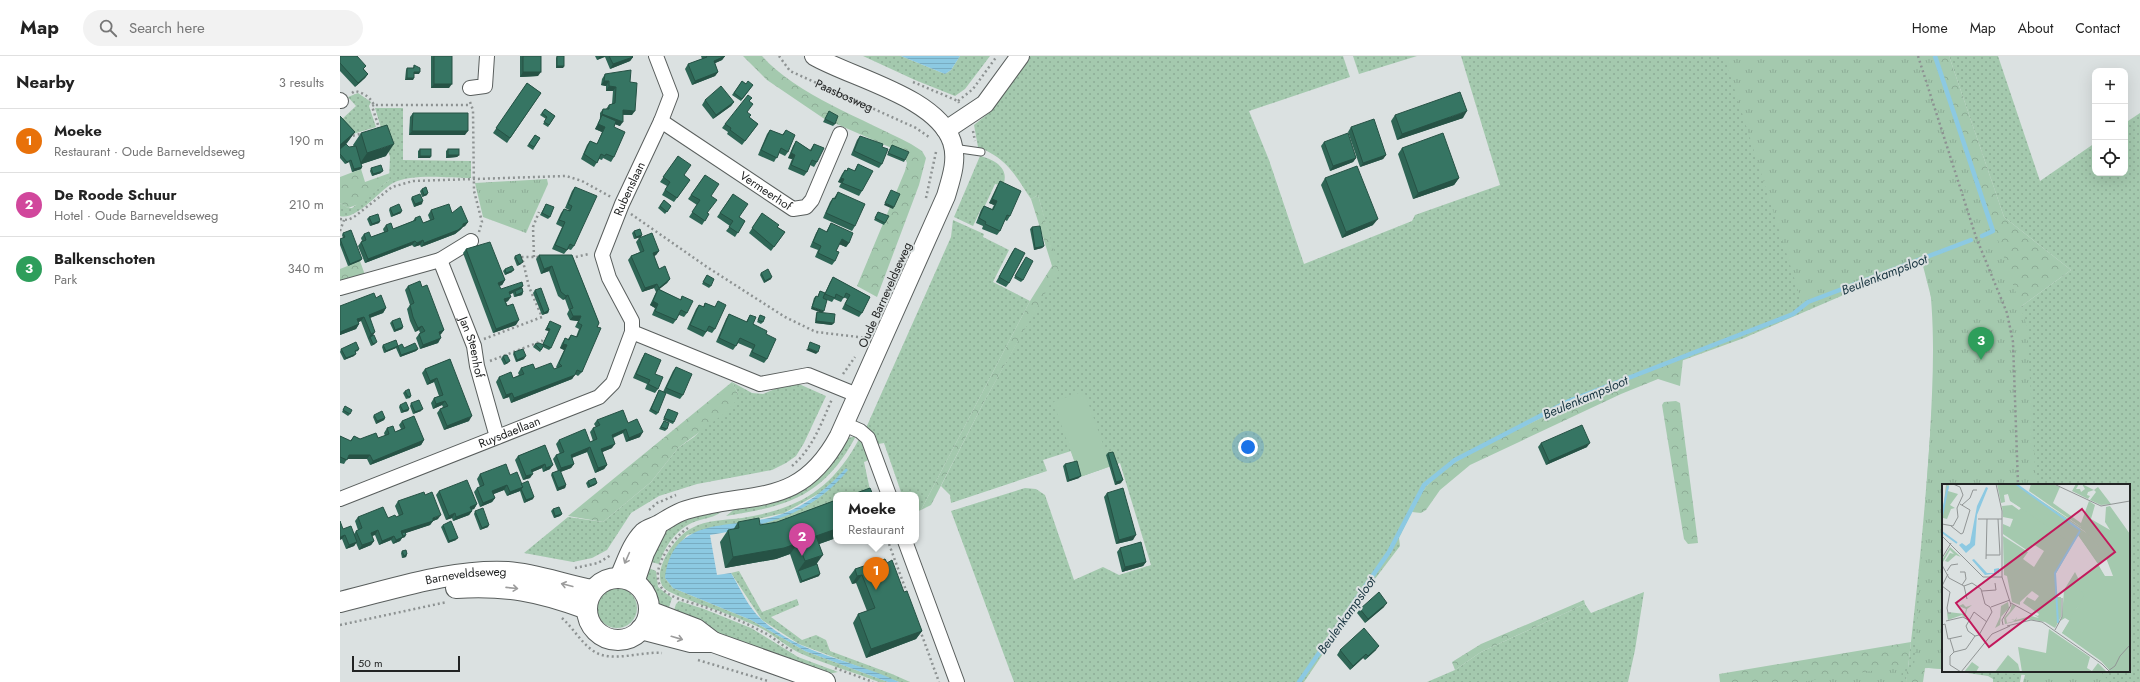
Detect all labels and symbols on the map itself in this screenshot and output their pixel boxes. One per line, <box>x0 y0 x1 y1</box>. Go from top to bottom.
street label: Paasbosweg <box>812 75 876 116</box>
street label: Rubenslaan <box>609 159 650 219</box>
street label: Vermeerhof <box>736 167 796 215</box>
street label: Oude Barneveldseweg <box>854 239 916 351</box>
water label: Beulenkampsloot <box>1838 249 1931 300</box>
street label: Jan Steenhof <box>454 312 489 381</box>
pin: 3 <box>1968 327 1994 360</box>
water label: Beulenkampsloot <box>1540 371 1632 424</box>
street label: Ruysdaellaan <box>476 412 543 453</box>
your location <box>1238 437 1258 457</box>
inset map <box>1942 484 2130 672</box>
pin: 2 <box>789 523 815 556</box>
one-way arrow <box>623 552 631 564</box>
pin: 1 <box>863 557 889 590</box>
street label: Barneveldseweg <box>424 563 507 589</box>
water label: Beulenkampsloot <box>1313 572 1381 658</box>
one-way arrow <box>561 581 574 588</box>
one-way arrow <box>505 584 518 592</box>
one-way arrow <box>670 635 683 642</box>
scale bar <box>352 654 460 673</box>

